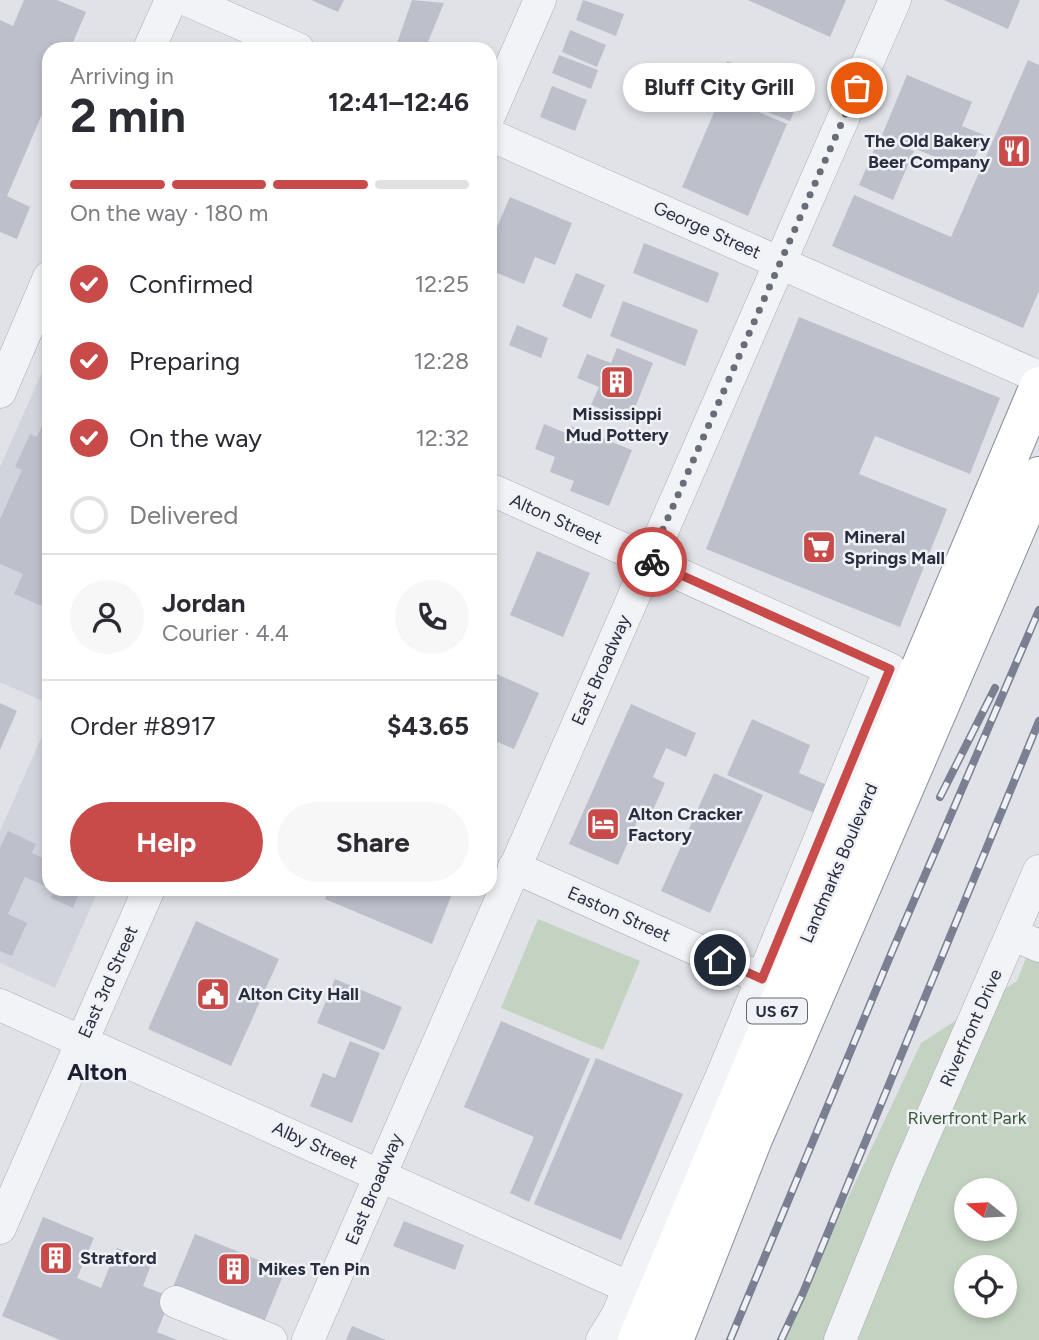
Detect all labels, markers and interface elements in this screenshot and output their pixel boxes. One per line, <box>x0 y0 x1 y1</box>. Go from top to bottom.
pin <box>827 58 887 118</box>
text: Arriving in <box>70 62 174 90</box>
callout: Bluff City Grill <box>622 64 815 112</box>
icon: bag <box>838 69 876 107</box>
text: Bluff City Grill <box>644 73 794 101</box>
text: 12:41–12:46 <box>328 86 469 118</box>
text: 2 min <box>70 88 186 144</box>
place label: The Old Bakery Beer Company <box>864 130 991 173</box>
restaurant icon: The Old Bakery Beer Company <box>995 132 1033 170</box>
street label: George Street <box>650 197 764 264</box>
text: On the way · 180 m <box>70 199 268 227</box>
icon: check <box>70 265 108 303</box>
text: Confirmed <box>129 268 253 300</box>
text: 12:25 <box>415 270 469 298</box>
icon: check <box>70 342 108 380</box>
text: Preparing <box>129 345 240 377</box>
text: 12:28 <box>414 347 469 375</box>
building icon: Mississippi Mud Pottery <box>598 363 636 401</box>
place label: Mississippi Mud Pottery <box>565 403 669 446</box>
icon: check <box>70 419 108 457</box>
text: On the way <box>129 422 262 454</box>
text: 12:32 <box>415 424 469 452</box>
street label: Alton Street <box>507 489 606 549</box>
text: Delivered <box>129 499 238 531</box>
place label: Mineral Springs Mall <box>844 526 945 569</box>
courier <box>617 527 687 597</box>
supermarket icon: Mineral Springs Mall <box>800 528 838 566</box>
icon: bike <box>633 543 671 581</box>
button: person <box>70 580 144 654</box>
button: phone <box>395 580 469 654</box>
text: Jordan <box>162 587 245 619</box>
street label: East Broadway <box>567 611 635 729</box>
text: Courier · 4.4 <box>162 619 289 647</box>
text: Order #8917 <box>70 710 215 742</box>
text: $43.65 <box>387 710 469 742</box>
street label: Landmarks Boulevard <box>795 780 883 946</box>
button: Help <box>70 802 263 882</box>
button: Share <box>277 802 469 882</box>
place label: Alton Cracker Factory <box>628 803 743 846</box>
hotel icon: Alton Cracker Factory <box>584 805 622 843</box>
street label: Easton Street <box>564 882 674 947</box>
street label: East 3rd Street <box>73 922 143 1042</box>
pin <box>690 930 750 990</box>
icon: home <box>701 941 739 979</box>
street label: Riverfront Drive <box>935 966 1007 1090</box>
public building icon: Alton City Hall <box>194 975 232 1013</box>
place label: Alton City Hall <box>238 983 359 1005</box>
road number: US 67 <box>747 998 807 1023</box>
district label: Alton <box>67 1057 127 1086</box>
park label: Riverfront Park <box>907 1107 1027 1129</box>
street label: Alby Street <box>269 1116 361 1174</box>
street label: East Broadway <box>341 1129 408 1248</box>
north arrow <box>954 1178 1017 1241</box>
map controls <box>954 1178 1017 1318</box>
building icon: Stratford <box>37 1239 75 1277</box>
place label: Stratford <box>80 1247 157 1269</box>
building icon: Mikes Ten Pin <box>215 1250 253 1288</box>
button: locate <box>954 1255 1017 1318</box>
place label: Mikes Ten Pin <box>258 1258 370 1280</box>

